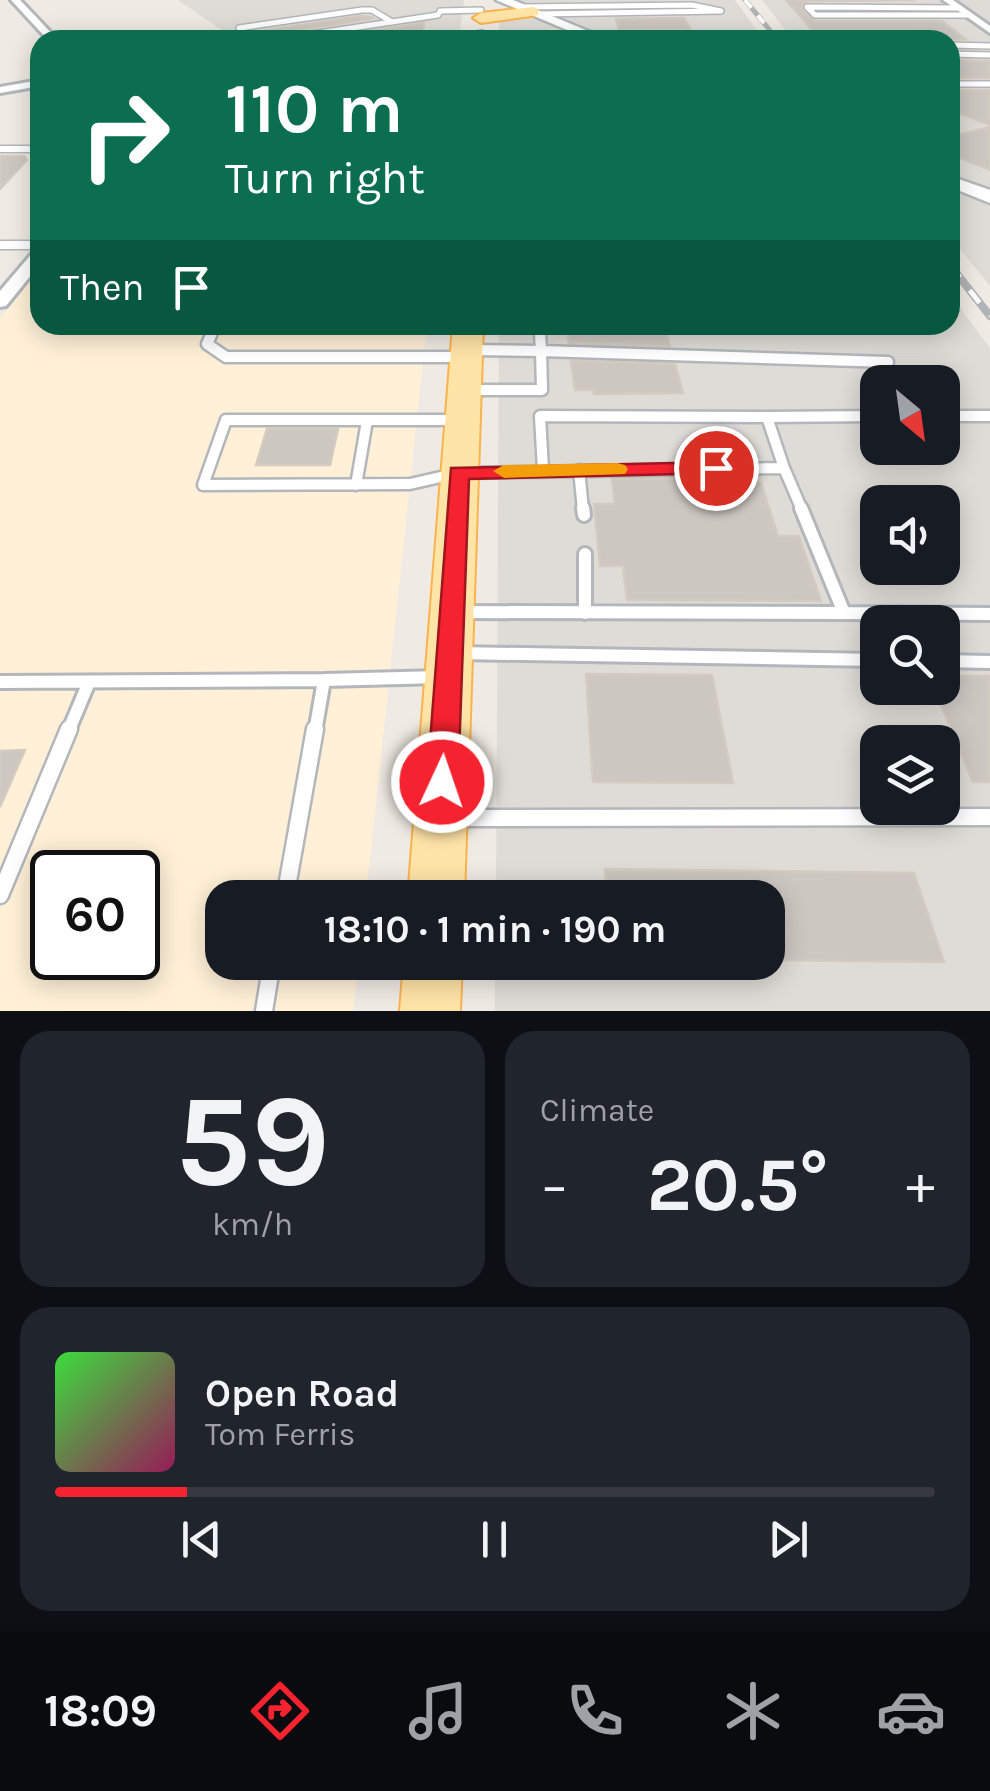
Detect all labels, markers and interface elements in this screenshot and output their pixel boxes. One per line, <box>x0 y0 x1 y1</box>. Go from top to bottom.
text: 110 m <box>225 68 403 150</box>
icon: right <box>60 70 190 200</box>
text: Turn right <box>225 152 425 204</box>
icon: arrive <box>164 260 219 315</box>
text: Then <box>60 265 144 310</box>
north arrow <box>860 365 960 465</box>
map controls <box>860 365 960 825</box>
pin <box>674 426 759 511</box>
icon: arrive <box>689 441 744 496</box>
button: sound <box>860 485 960 585</box>
button: search <box>860 605 960 705</box>
button: layers <box>860 725 960 825</box>
position arrow <box>390 730 494 834</box>
speed limit sign: 60 <box>30 850 160 980</box>
text: 18:10 · 1 min · 190 m <box>324 907 666 952</box>
text: 59 <box>175 1065 330 1217</box>
text: Climate <box>540 1092 654 1129</box>
text: 20.5° <box>647 1141 828 1229</box>
text: − <box>540 1153 569 1217</box>
text: + <box>906 1153 935 1217</box>
text: km/h <box>212 1206 293 1243</box>
text: Open Road <box>205 1371 399 1416</box>
text: Tom Ferris <box>205 1416 355 1453</box>
icon: previous <box>174 1512 229 1567</box>
icon: pause <box>467 1512 522 1567</box>
icon: next <box>761 1512 816 1567</box>
icon: directions <box>245 1676 315 1746</box>
icon: music <box>403 1676 473 1746</box>
icon: phone <box>560 1676 630 1746</box>
icon: climate <box>718 1676 788 1746</box>
icon: car <box>876 1676 946 1746</box>
text: 18:09 <box>44 1685 157 1737</box>

